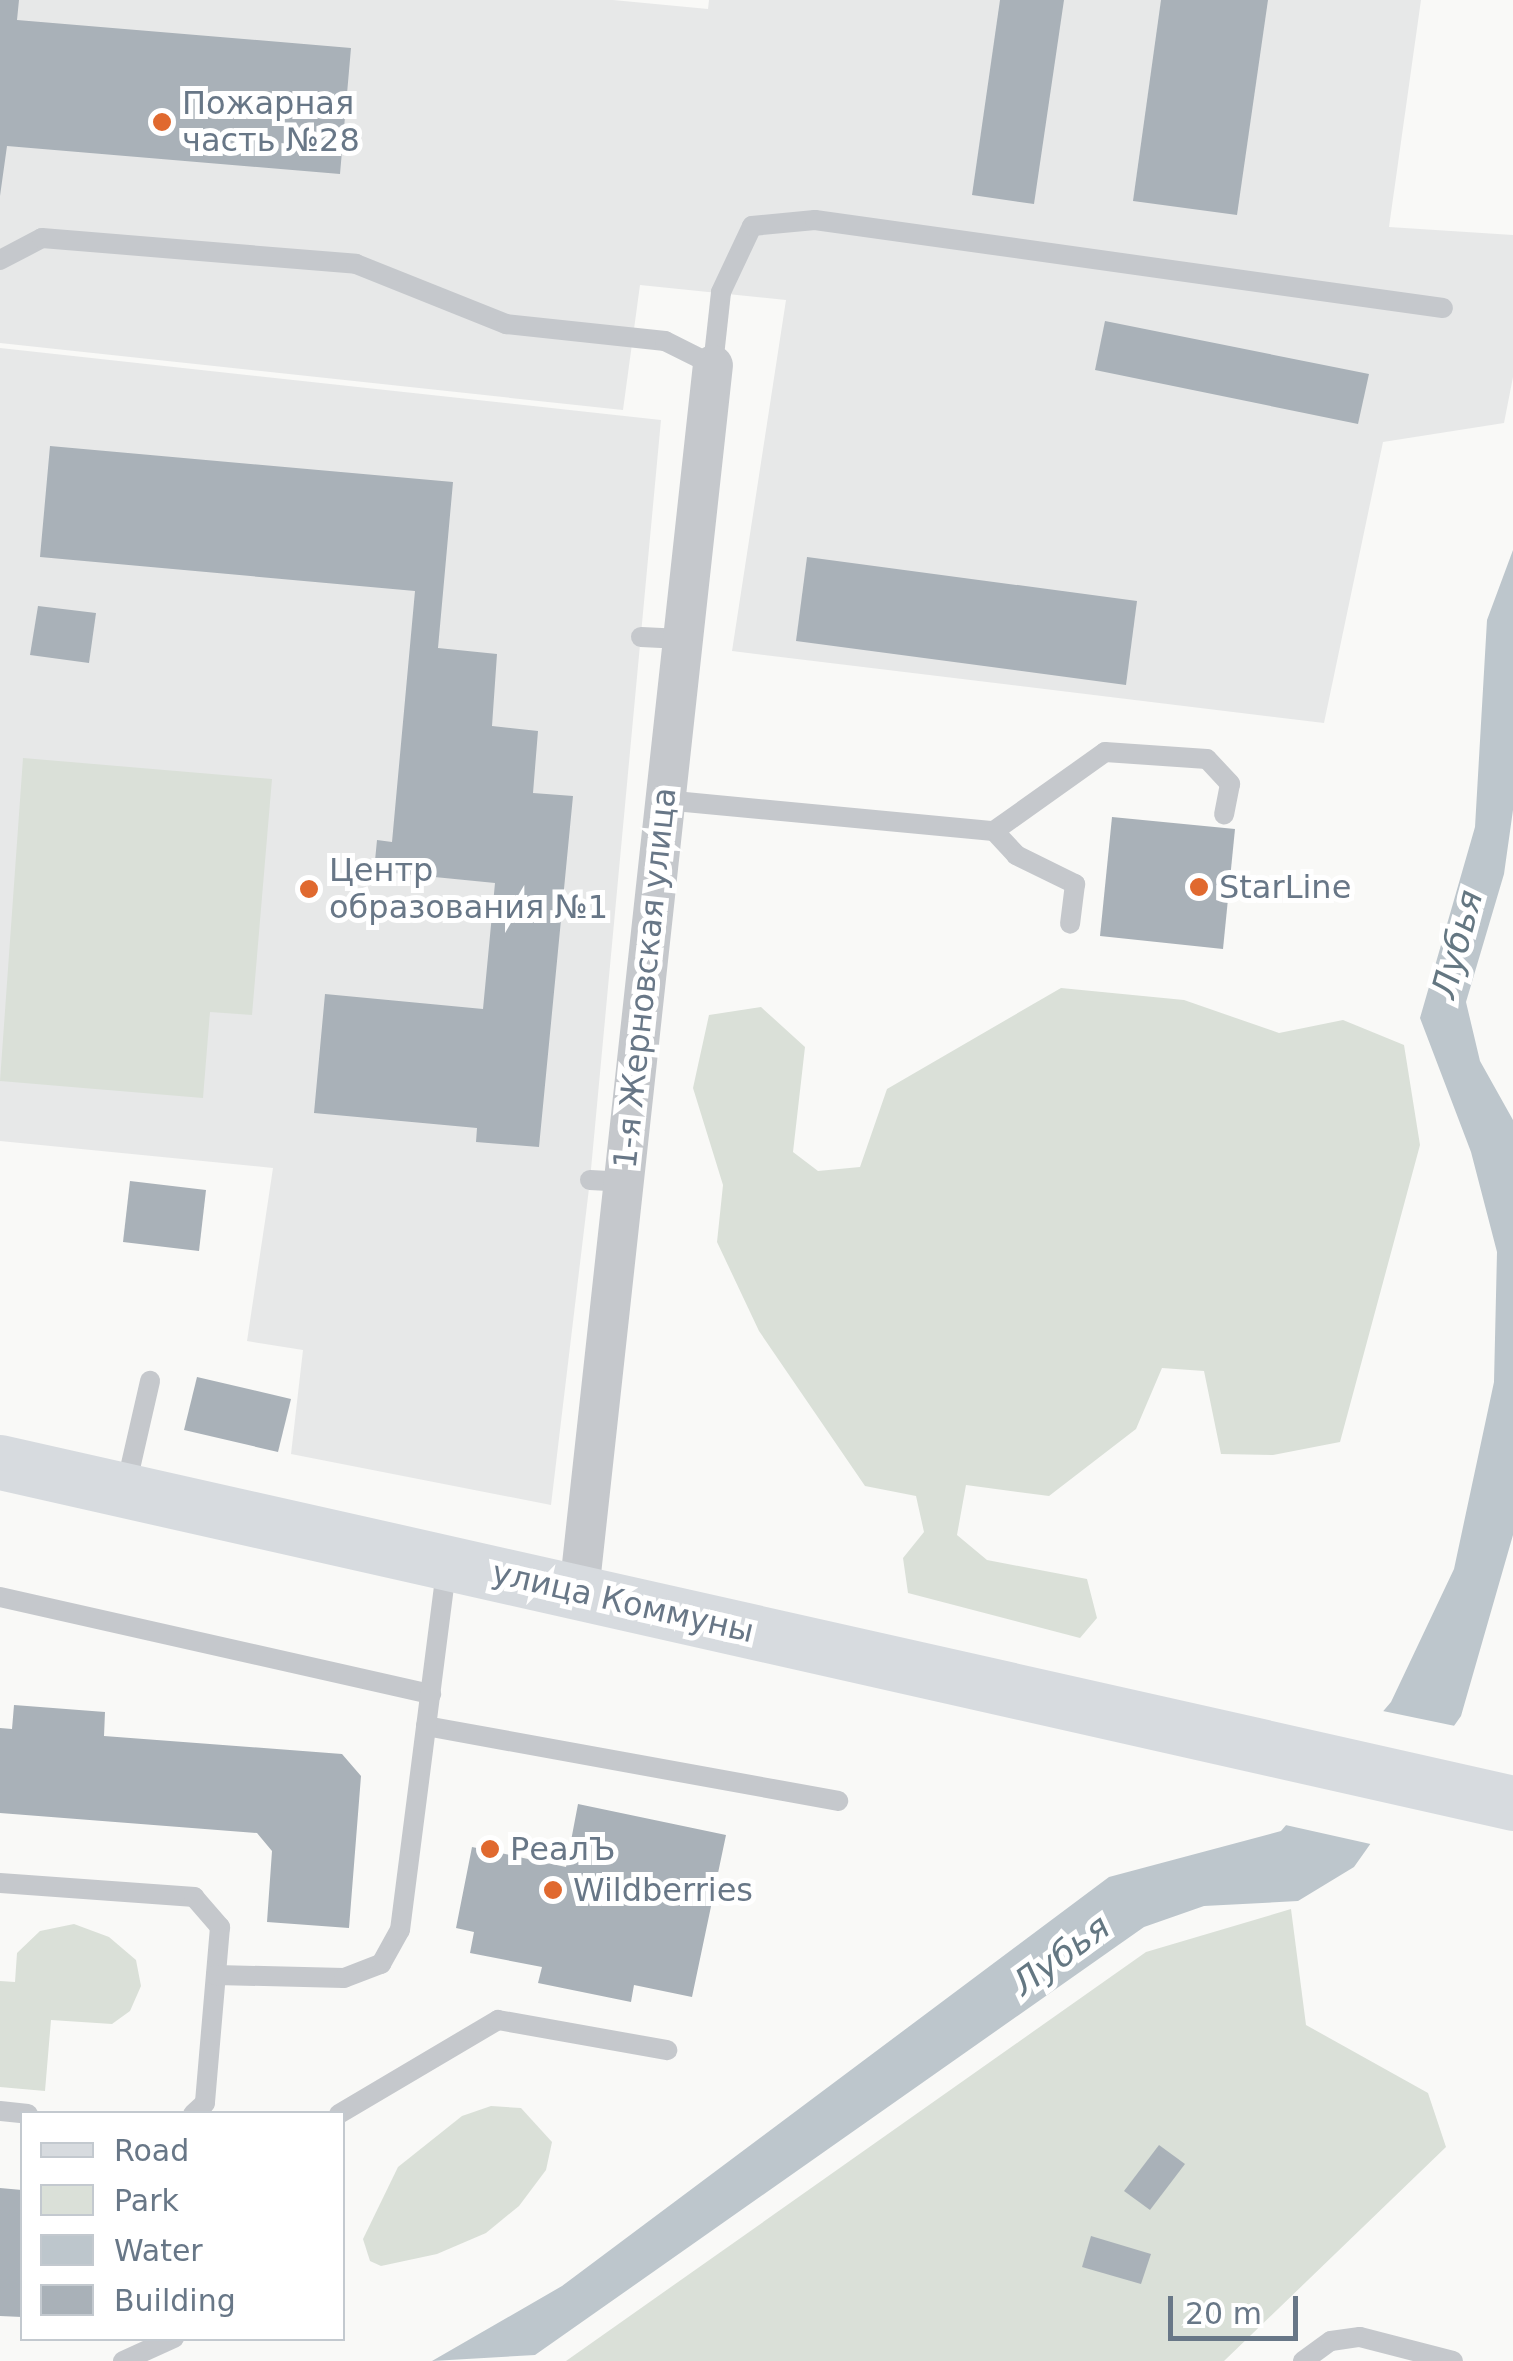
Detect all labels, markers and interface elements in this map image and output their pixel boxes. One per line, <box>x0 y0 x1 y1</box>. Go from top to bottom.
place label: Пожарная часть №28 <box>182 85 360 160</box>
marker: Пожарная часть №28 <box>151 111 173 133</box>
street label: 1-я Жерновская улица <box>606 786 684 1170</box>
place label: Центр образования №1 <box>329 852 608 927</box>
place label: StarLine <box>1219 868 1351 906</box>
marker: StarLine <box>1188 876 1210 898</box>
marker: Центр образования №1 <box>298 878 320 900</box>
water label: Лубья <box>1422 885 1492 1003</box>
street label: улица Коммуны <box>488 1553 758 1651</box>
place label: РеалЪ <box>510 1830 616 1868</box>
marker: РеалЪ <box>479 1838 501 1860</box>
place label: Wildberries <box>573 1871 753 1909</box>
marker: Wildberries <box>542 1879 564 1901</box>
water label: Лубья <box>1004 1906 1118 2004</box>
legend <box>20 2111 345 2341</box>
text: Road <box>114 2133 189 2168</box>
text: Park <box>114 2183 179 2218</box>
text: Water <box>114 2233 203 2268</box>
scale bar <box>1173 2276 1303 2338</box>
text: Building <box>114 2283 236 2318</box>
text: 20 m <box>1185 2296 1262 2331</box>

